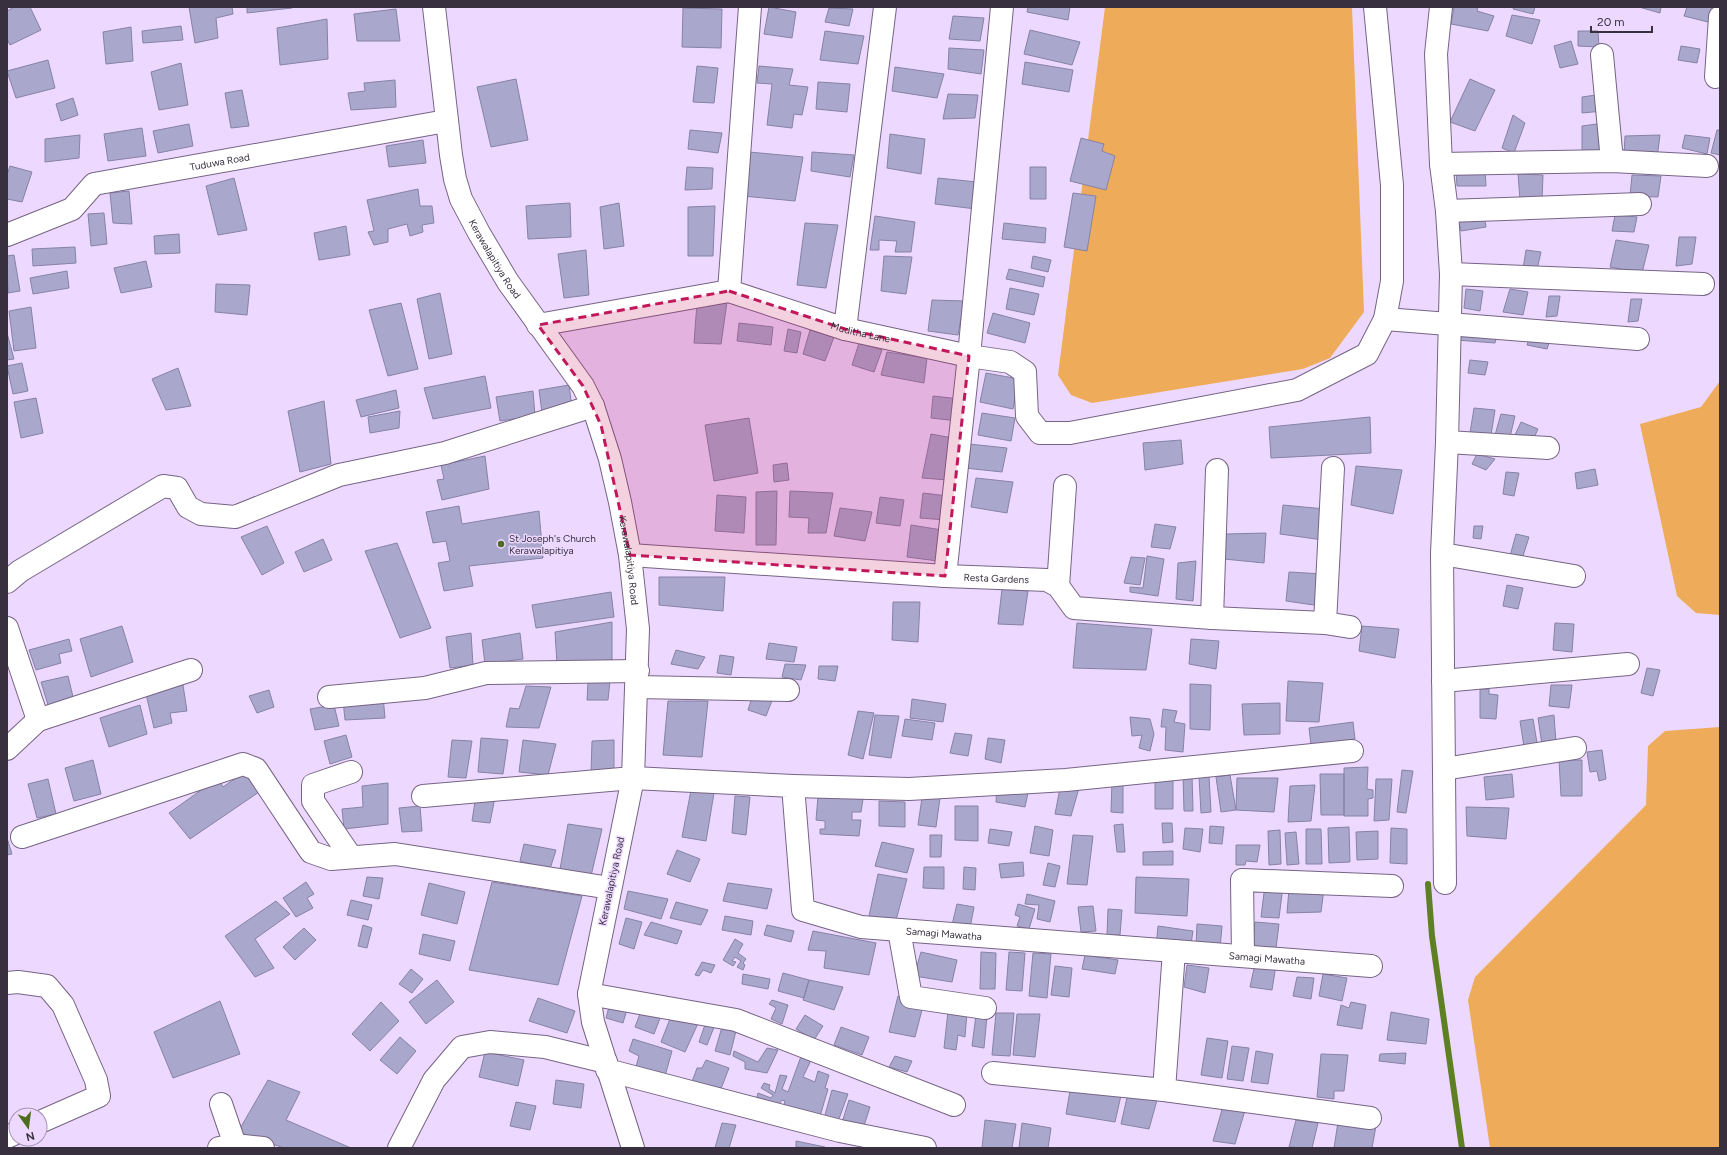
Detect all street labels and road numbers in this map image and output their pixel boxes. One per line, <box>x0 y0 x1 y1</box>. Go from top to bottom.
street label: Tuduwa Road <box>189 150 251 174</box>
street label: Kerawalapitiya Road <box>466 217 524 301</box>
street label: Muditha Lane <box>829 319 892 346</box>
street label: Kerawalapitiya Road <box>616 515 641 606</box>
street label: Resta Gardens <box>963 571 1030 586</box>
street label: Kerawalapitiya Road <box>596 836 627 927</box>
street label: Samagi Mawatha <box>905 924 982 943</box>
street label: Samagi Mawatha <box>1228 949 1306 968</box>

